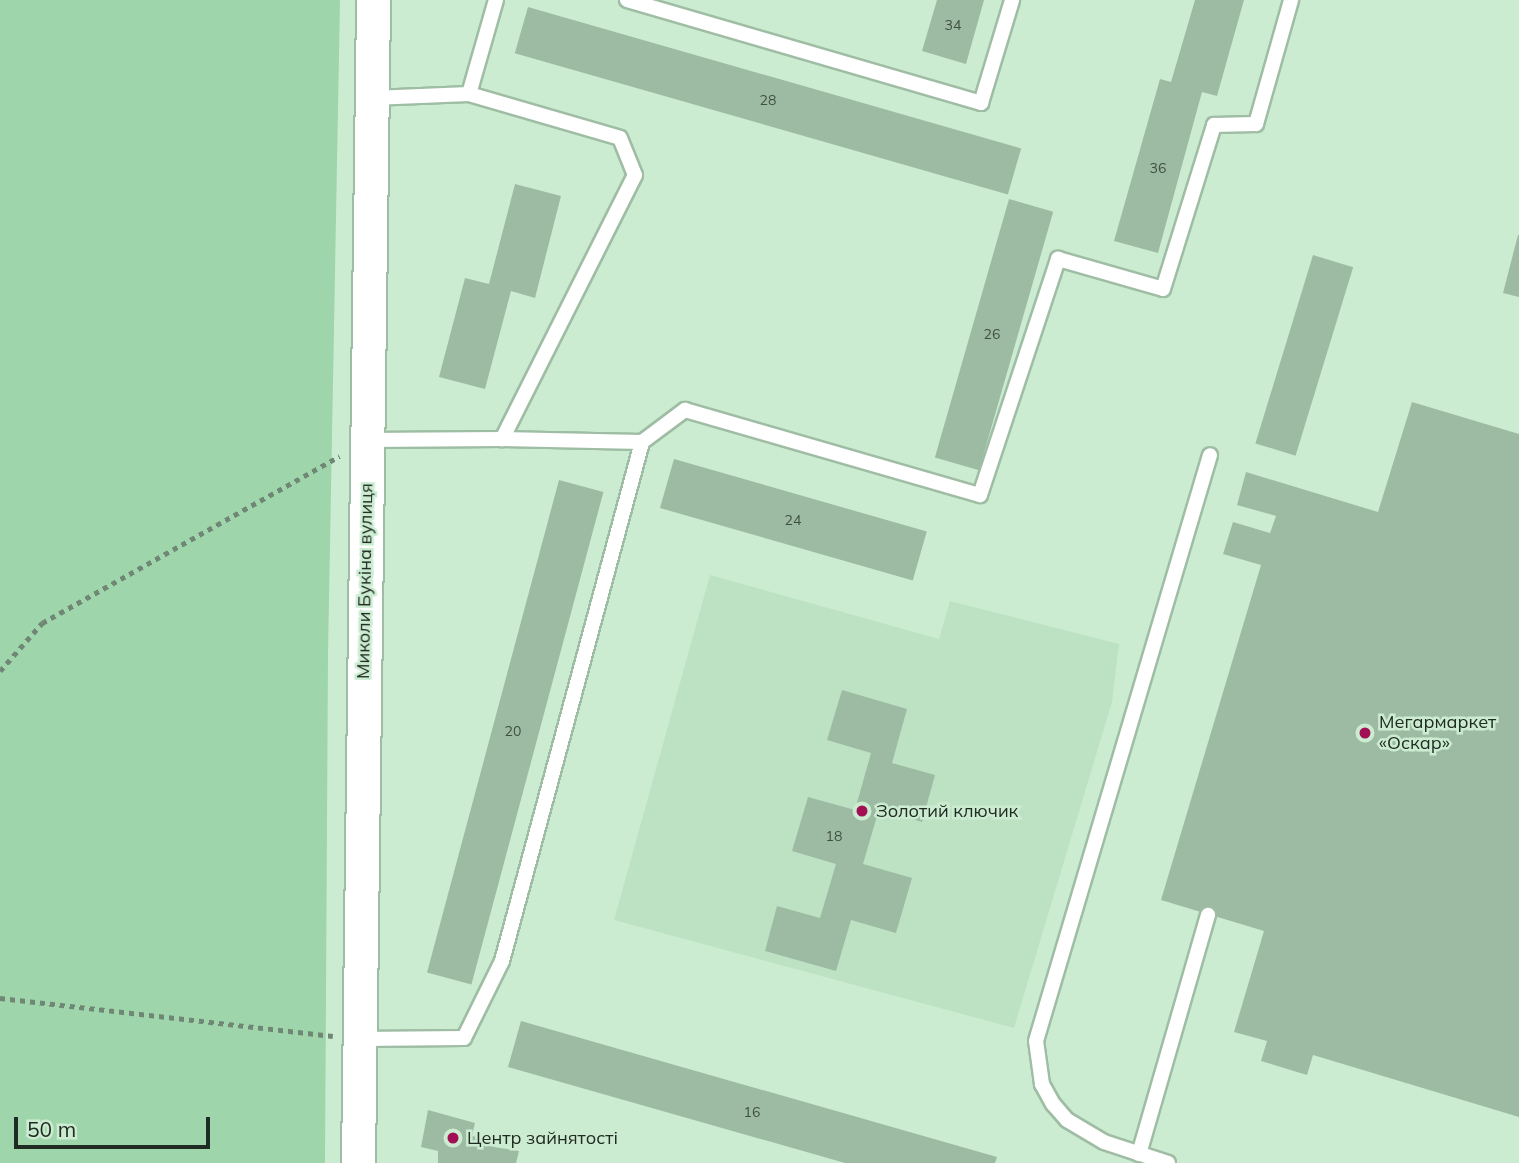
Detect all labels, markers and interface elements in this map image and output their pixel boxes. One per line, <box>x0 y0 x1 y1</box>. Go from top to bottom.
house number: 34 <box>945 17 961 33</box>
house number: 28 <box>760 92 776 108</box>
house number: 36 <box>1150 160 1166 176</box>
house number: 26 <box>984 326 1000 342</box>
street label: Миколи Букіна вулиця <box>352 483 378 679</box>
house number: 24 <box>785 512 801 528</box>
place label: Мегармаркет «Оскар» <box>1379 712 1496 754</box>
house number: 20 <box>505 723 521 739</box>
marker: Мегармаркет «Оскар» <box>1357 725 1373 741</box>
place label: Золотий ключик <box>876 800 1018 822</box>
marker: Золотий ключик <box>854 803 870 819</box>
house number: 18 <box>826 828 842 844</box>
scale bar <box>18 1104 214 1148</box>
house number: 16 <box>744 1104 760 1120</box>
text: 50 m <box>27 1116 76 1142</box>
place label: Центр зайнятості <box>467 1127 618 1149</box>
marker: Центр зайнятості <box>445 1130 461 1146</box>

